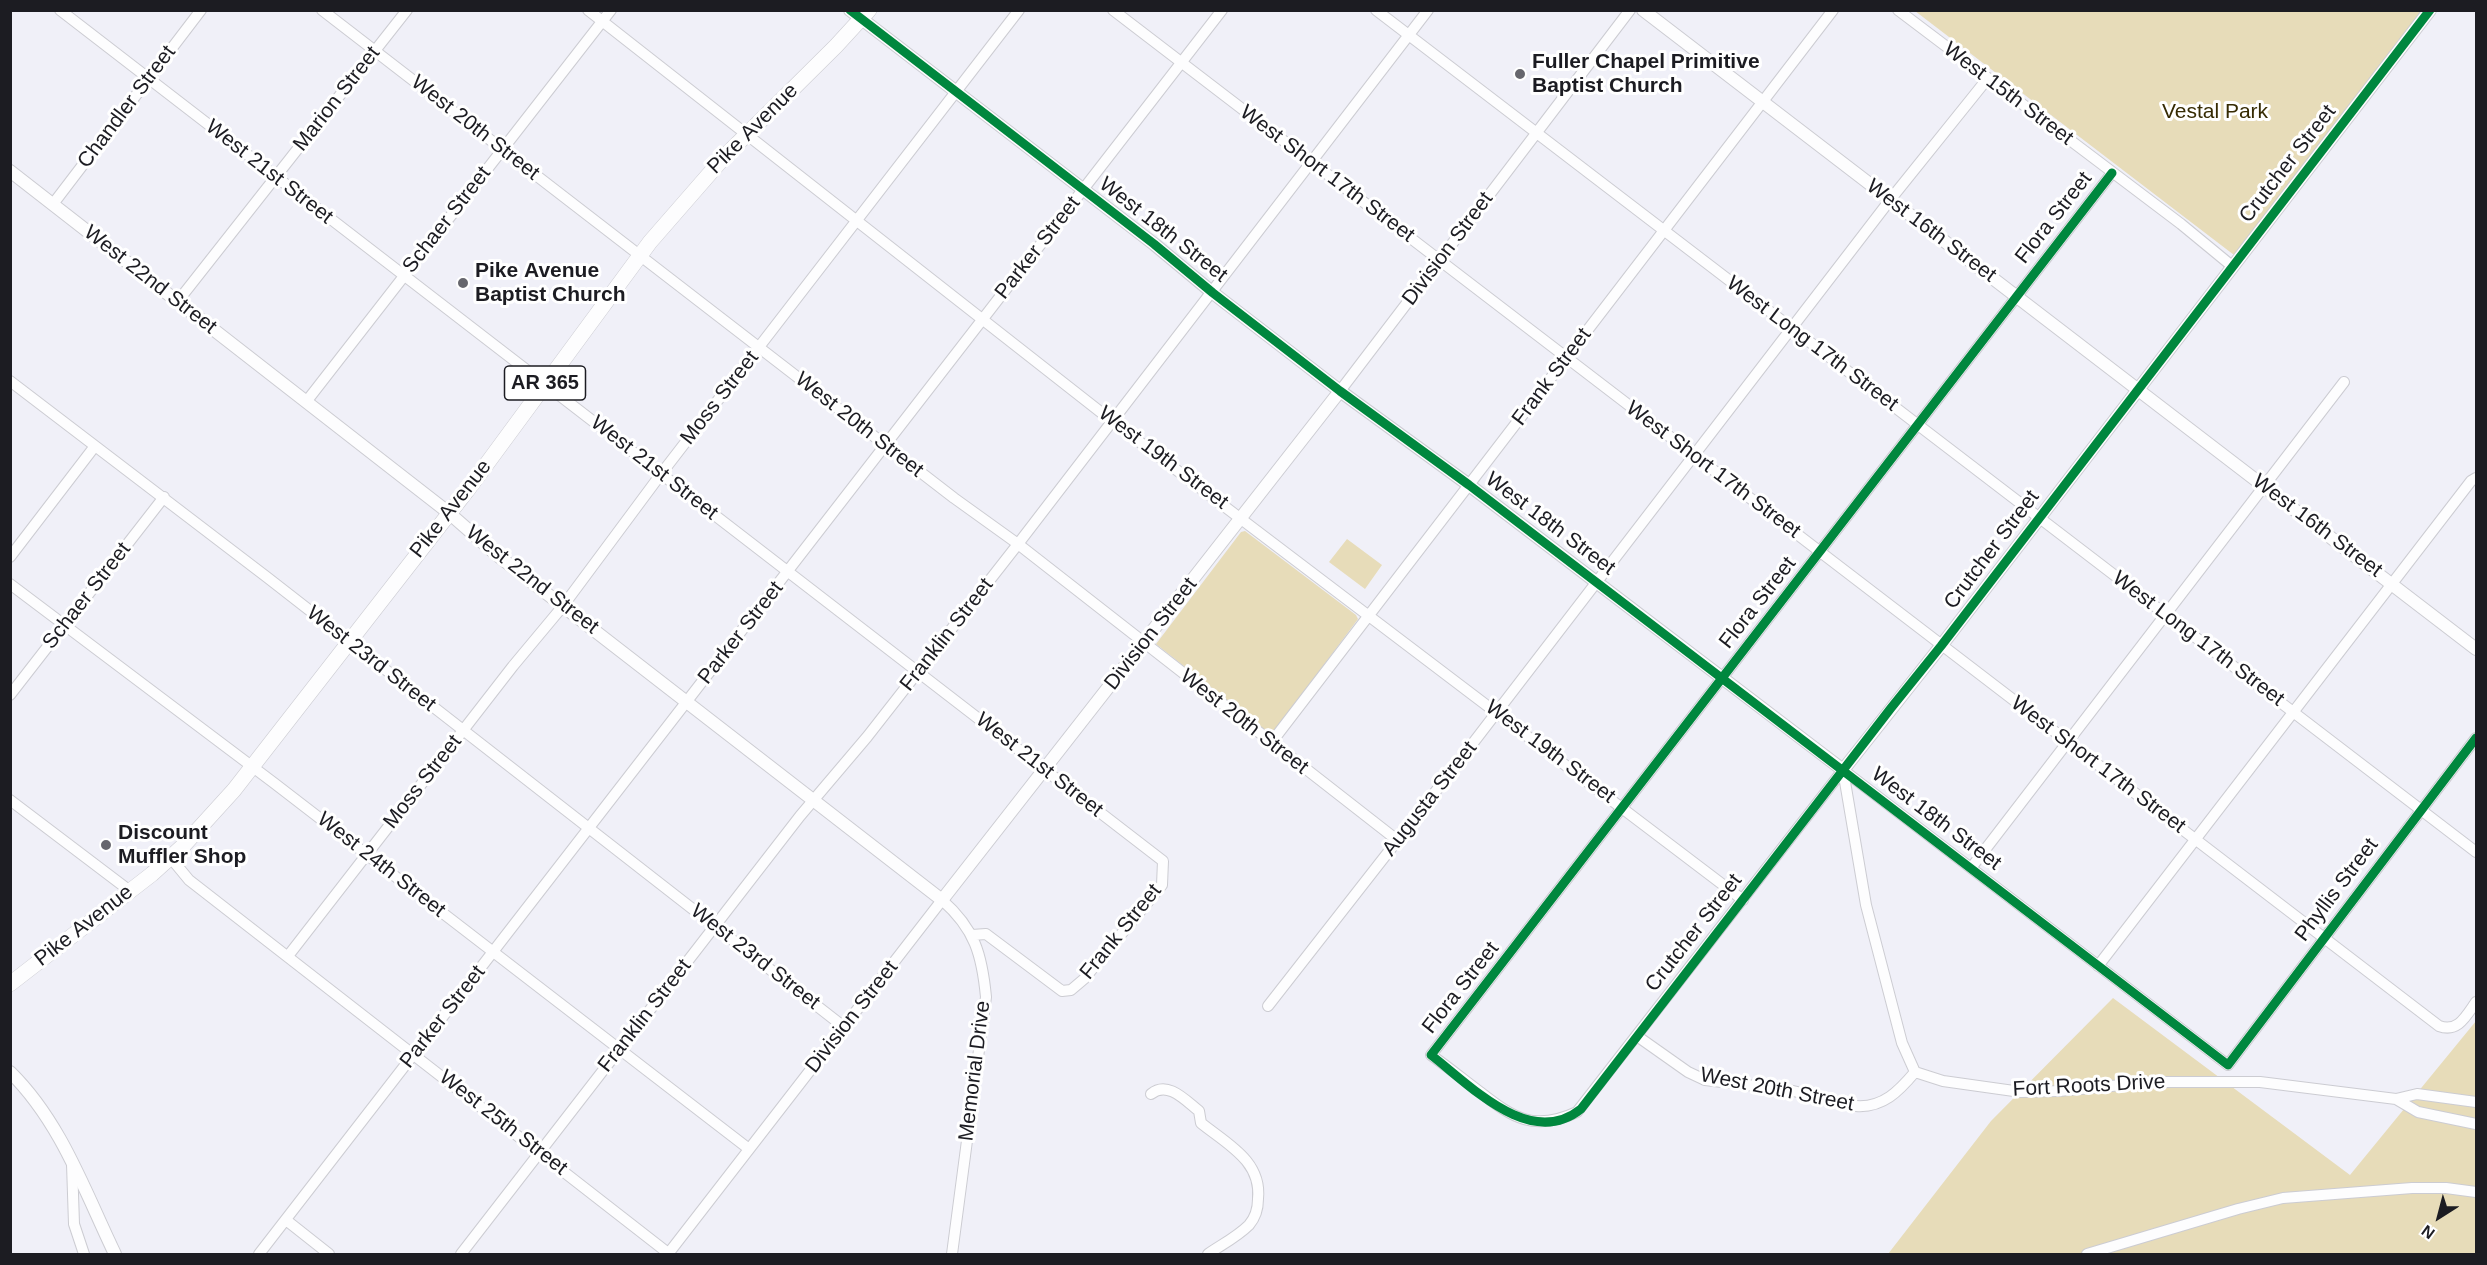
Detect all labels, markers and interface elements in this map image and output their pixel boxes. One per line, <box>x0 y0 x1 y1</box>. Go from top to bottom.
street label: West 15th Street <box>1938 37 2078 151</box>
street label: Chandler Street <box>73 41 181 173</box>
street label: Marion Street <box>288 42 386 156</box>
place label: Fuller Chapel Primitive Baptist Church <box>1532 49 1760 99</box>
marker: Fuller Chapel Primitive Baptist Church <box>1513 67 1527 81</box>
street label: West 20th Street <box>406 70 544 186</box>
street label: Pike Avenue <box>703 79 803 179</box>
park label: Vestal Park <box>2162 99 2268 125</box>
street label: West Short 17th Street <box>1235 100 1419 248</box>
street label: Crutcher Street <box>2234 100 2342 228</box>
street label: West 21st Street <box>200 114 338 230</box>
street label: Schaer Street <box>398 162 496 278</box>
street label: Flora Street <box>2010 167 2098 269</box>
street label: West 18th Street <box>1094 172 1232 288</box>
street label: West 16th Street <box>1861 174 2001 288</box>
street label: Division Street <box>1397 187 1499 311</box>
street label: Parker Street <box>990 191 1086 305</box>
street label: West 22nd Street <box>78 220 222 340</box>
place label: Pike Avenue Baptist Church <box>475 258 626 308</box>
street label: West Long 17th Street <box>1721 271 1903 417</box>
marker: Pike Avenue Baptist Church <box>456 276 470 290</box>
street label: Frank Street <box>1507 323 1597 431</box>
street label: Moss Street <box>676 346 764 450</box>
road number: AR 365 <box>504 366 586 400</box>
street label: West 20th Street <box>790 367 928 483</box>
street label: West Short 17th Street <box>1621 396 1805 544</box>
street label: West 19th Street <box>1093 401 1233 515</box>
street label: West 21st Street <box>585 410 723 526</box>
street label: Pike Avenue <box>405 455 497 563</box>
street label: West 18th Street <box>1480 467 1620 581</box>
street label: West 16th Street <box>2247 469 2387 583</box>
street label: Crutcher Street <box>1939 486 2045 614</box>
street label: West 22nd Street <box>460 520 604 640</box>
street label: Schaer Street <box>38 538 136 654</box>
street label: Flora Street <box>1714 552 1802 654</box>
street label: West Long 17th Street <box>2107 566 2289 712</box>
street label: Franklin Street <box>895 573 999 697</box>
street label: Division Street <box>1099 573 1203 695</box>
street label: Parker Street <box>693 576 789 690</box>
street label: West 23rd Street <box>301 601 441 717</box>
street label: West 20th Street <box>1175 664 1313 780</box>
street label: West Short 17th Street <box>2006 691 2190 839</box>
street label: West 19th Street <box>1480 695 1620 809</box>
street label: West 21st Street <box>970 707 1108 823</box>
street label: Moss Street <box>379 730 467 834</box>
street label: Augusta Street <box>1377 737 1483 861</box>
street label: West 18th Street <box>1866 762 2006 876</box>
street label: West 24th Street <box>312 807 450 923</box>
place label: Discount Muffler Shop <box>118 820 246 870</box>
street label: Phyllis Street <box>2290 833 2384 947</box>
marker: Discount Muffler Shop <box>99 838 113 852</box>
street label: Crutcher Street <box>1640 869 1748 997</box>
street label: Frank Street <box>1075 879 1167 985</box>
street label: Pike Avenue <box>30 880 138 972</box>
street label: West 23rd Street <box>685 899 825 1015</box>
street label: Flora Street <box>1417 937 1505 1039</box>
street label: Franklin Street <box>593 954 697 1078</box>
street label: Division Street <box>800 956 904 1078</box>
street label: Parker Street <box>395 960 491 1074</box>
street label: Memorial Drive <box>954 999 996 1143</box>
street label: West 20th Street <box>1698 1063 1856 1117</box>
street label: West 25th Street <box>434 1065 572 1181</box>
street label: Fort Roots Drive <box>2012 1069 2166 1103</box>
north arrow <box>2409 1187 2469 1247</box>
text: N <box>2418 1222 2438 1242</box>

